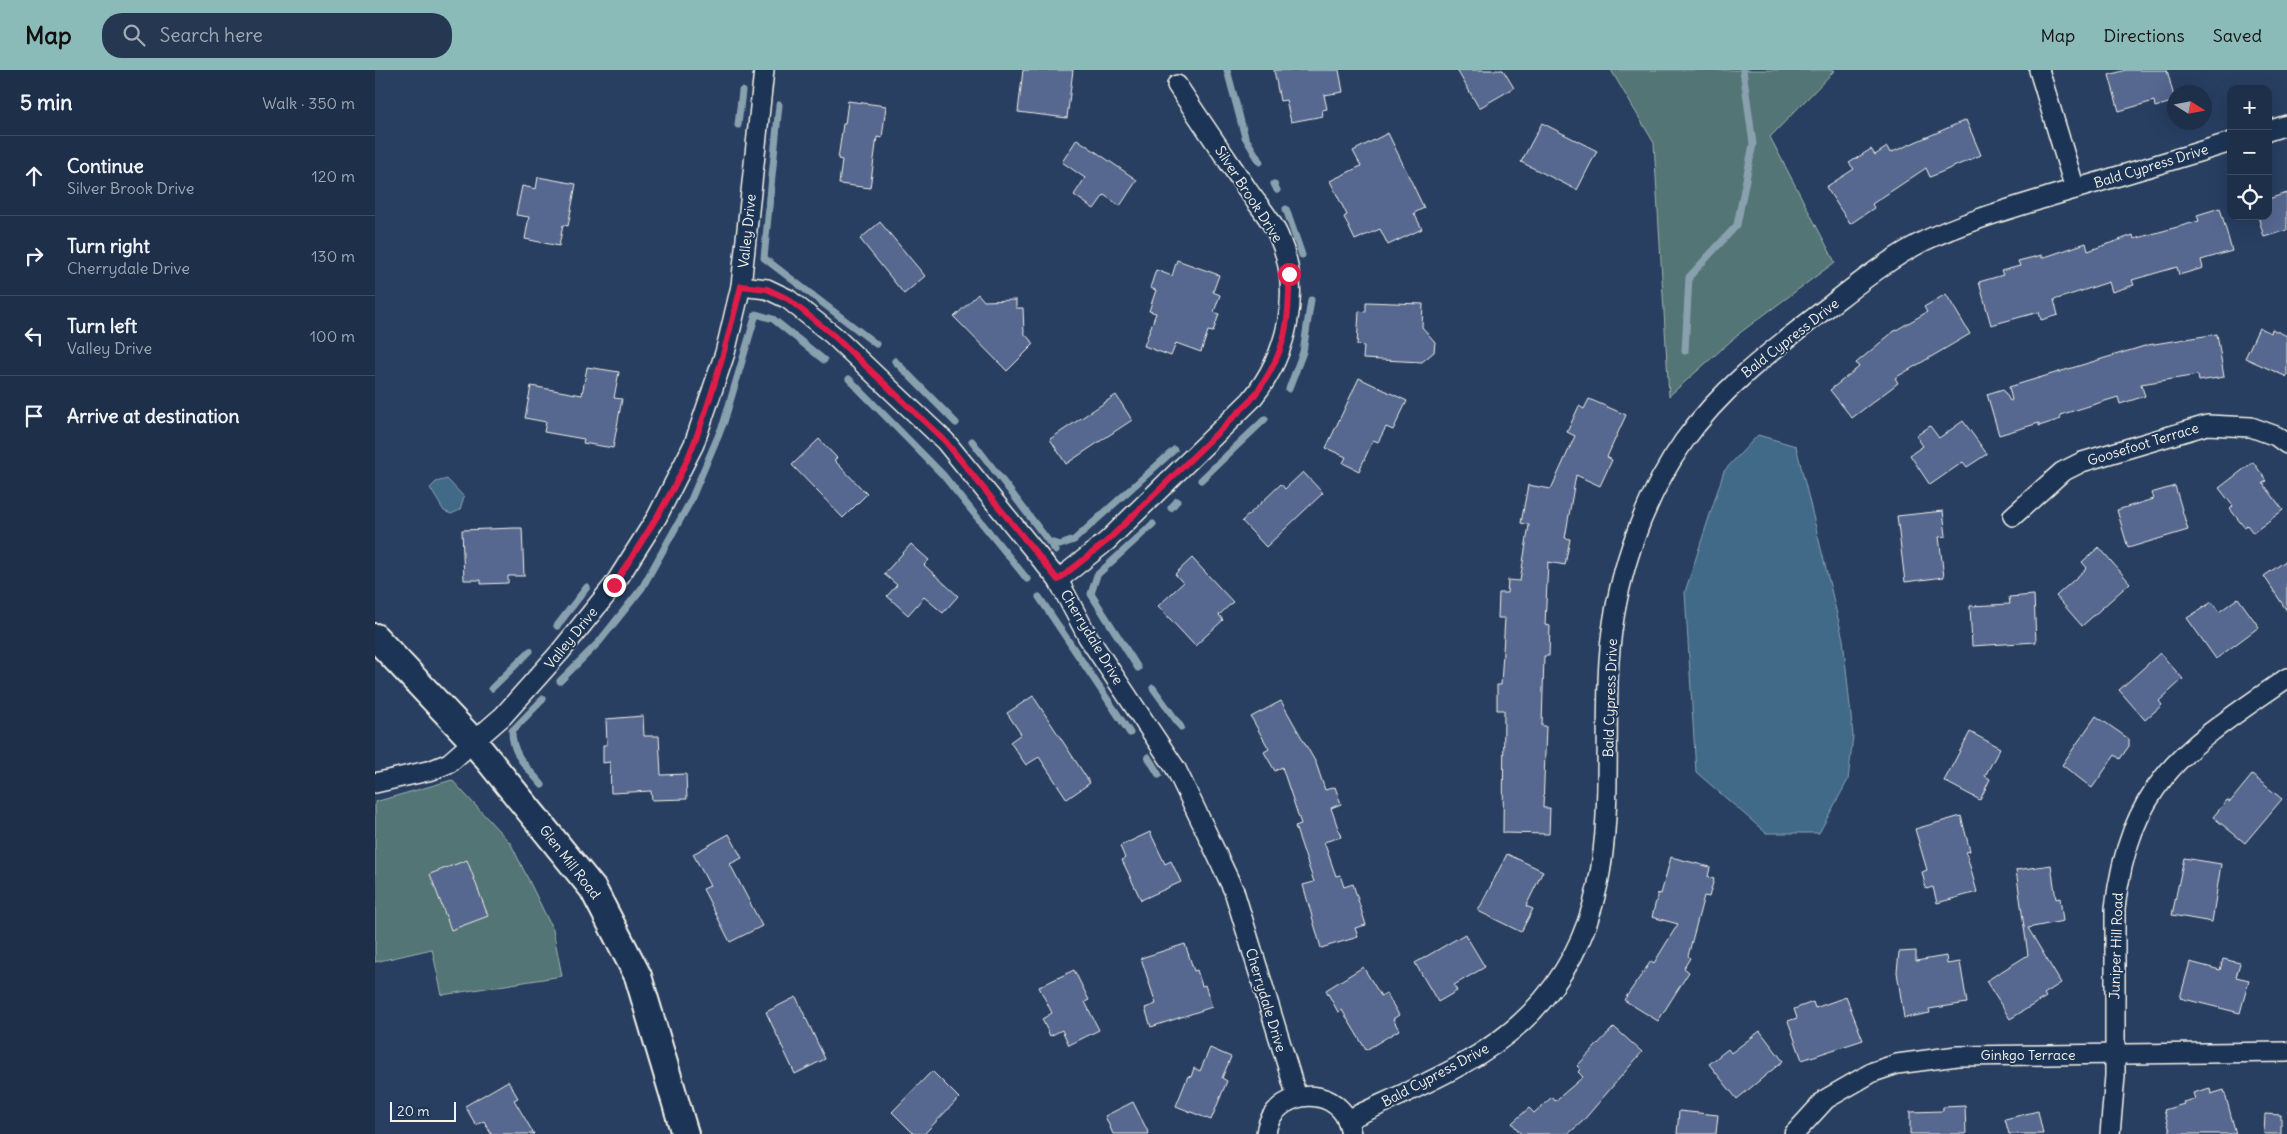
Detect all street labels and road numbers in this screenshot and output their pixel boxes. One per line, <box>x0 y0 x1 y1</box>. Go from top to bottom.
street label: Bald Cypress Drive <box>2092 140 2210 192</box>
street label: Silver Brook Drive <box>1211 142 1287 246</box>
street label: Valley Drive <box>734 193 760 269</box>
street label: Bald Cypress Drive <box>1738 294 1842 382</box>
street label: Goosefoot Terrace <box>2085 419 2201 469</box>
street label: Cherrydale Drive <box>1057 586 1127 688</box>
street label: Valley Drive <box>541 603 601 673</box>
street label: Bald Cypress Drive <box>1599 638 1621 758</box>
street label: Glen Mill Road <box>535 821 605 903</box>
street label: Juniper Hill Road <box>2105 892 2127 1000</box>
street label: Cherrydale Drive <box>1242 946 1290 1054</box>
street label: Bald Cypress Drive <box>1378 1039 1492 1111</box>
street label: Ginkgo Terrace <box>1981 1046 2075 1064</box>

